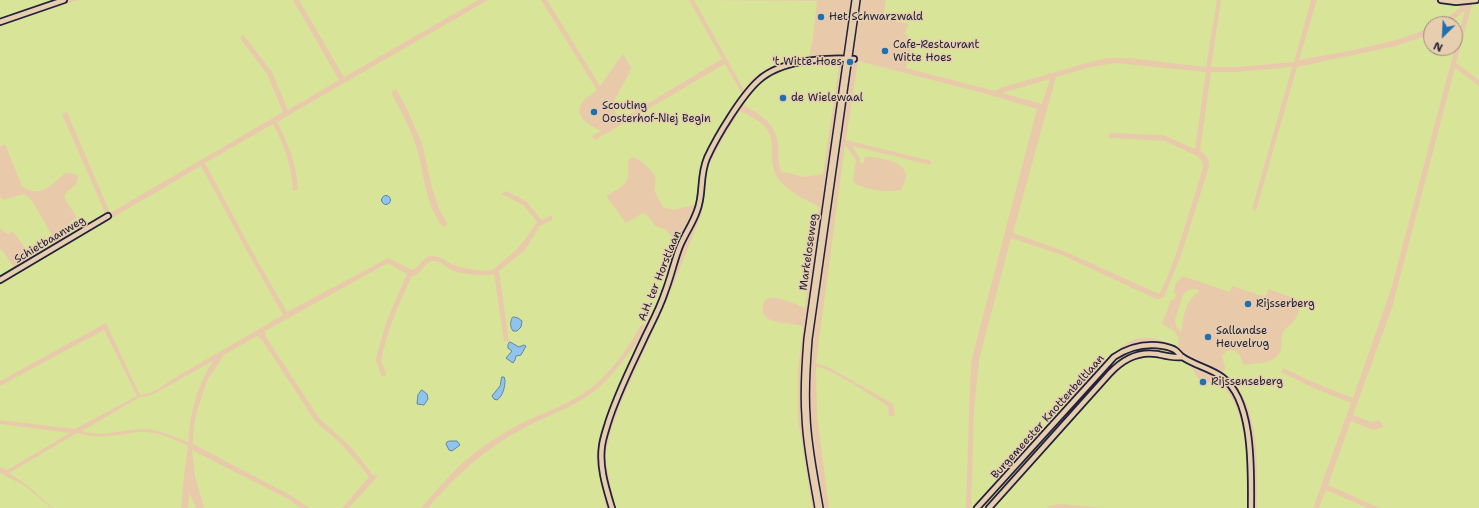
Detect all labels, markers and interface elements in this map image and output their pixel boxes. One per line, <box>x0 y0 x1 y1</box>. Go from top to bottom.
place label: Het Schwarzwald <box>829 10 923 24</box>
marker: Het Schwarzwald <box>816 12 826 22</box>
north arrow <box>1423 16 1463 56</box>
place label: Cafe-Restaurant Witte Hoes <box>893 38 979 64</box>
text: N <box>1431 38 1445 55</box>
marker: Cafe-Restaurant Witte Hoes <box>880 46 890 56</box>
place label: 't Witte Hoes <box>772 55 842 69</box>
marker: 't Witte Hoes <box>845 57 855 67</box>
place label: de Wielewaal <box>791 91 863 105</box>
marker: de Wielewaal <box>778 93 788 103</box>
place label: Scouting Oosterhof-Niej Begin <box>602 99 711 125</box>
marker: Scouting Oosterhof-Niej Begin <box>589 107 599 117</box>
street label: Markeloseweg <box>797 213 821 291</box>
street label: Schietbaanweg <box>12 214 88 266</box>
street label: A.H. ter Horstlaan <box>636 229 684 323</box>
place label: Rijsserberg <box>1256 297 1315 311</box>
marker: Rijsserberg <box>1243 299 1253 309</box>
place label: Sallandse Heuvelrug <box>1216 324 1269 350</box>
marker: Sallandse Heuvelrug <box>1203 332 1213 342</box>
street label: Burgemeester Knottenbeltlaan <box>989 352 1107 482</box>
place label: Rijssenseberg <box>1211 375 1283 389</box>
marker: Rijssenseberg <box>1198 377 1208 387</box>

